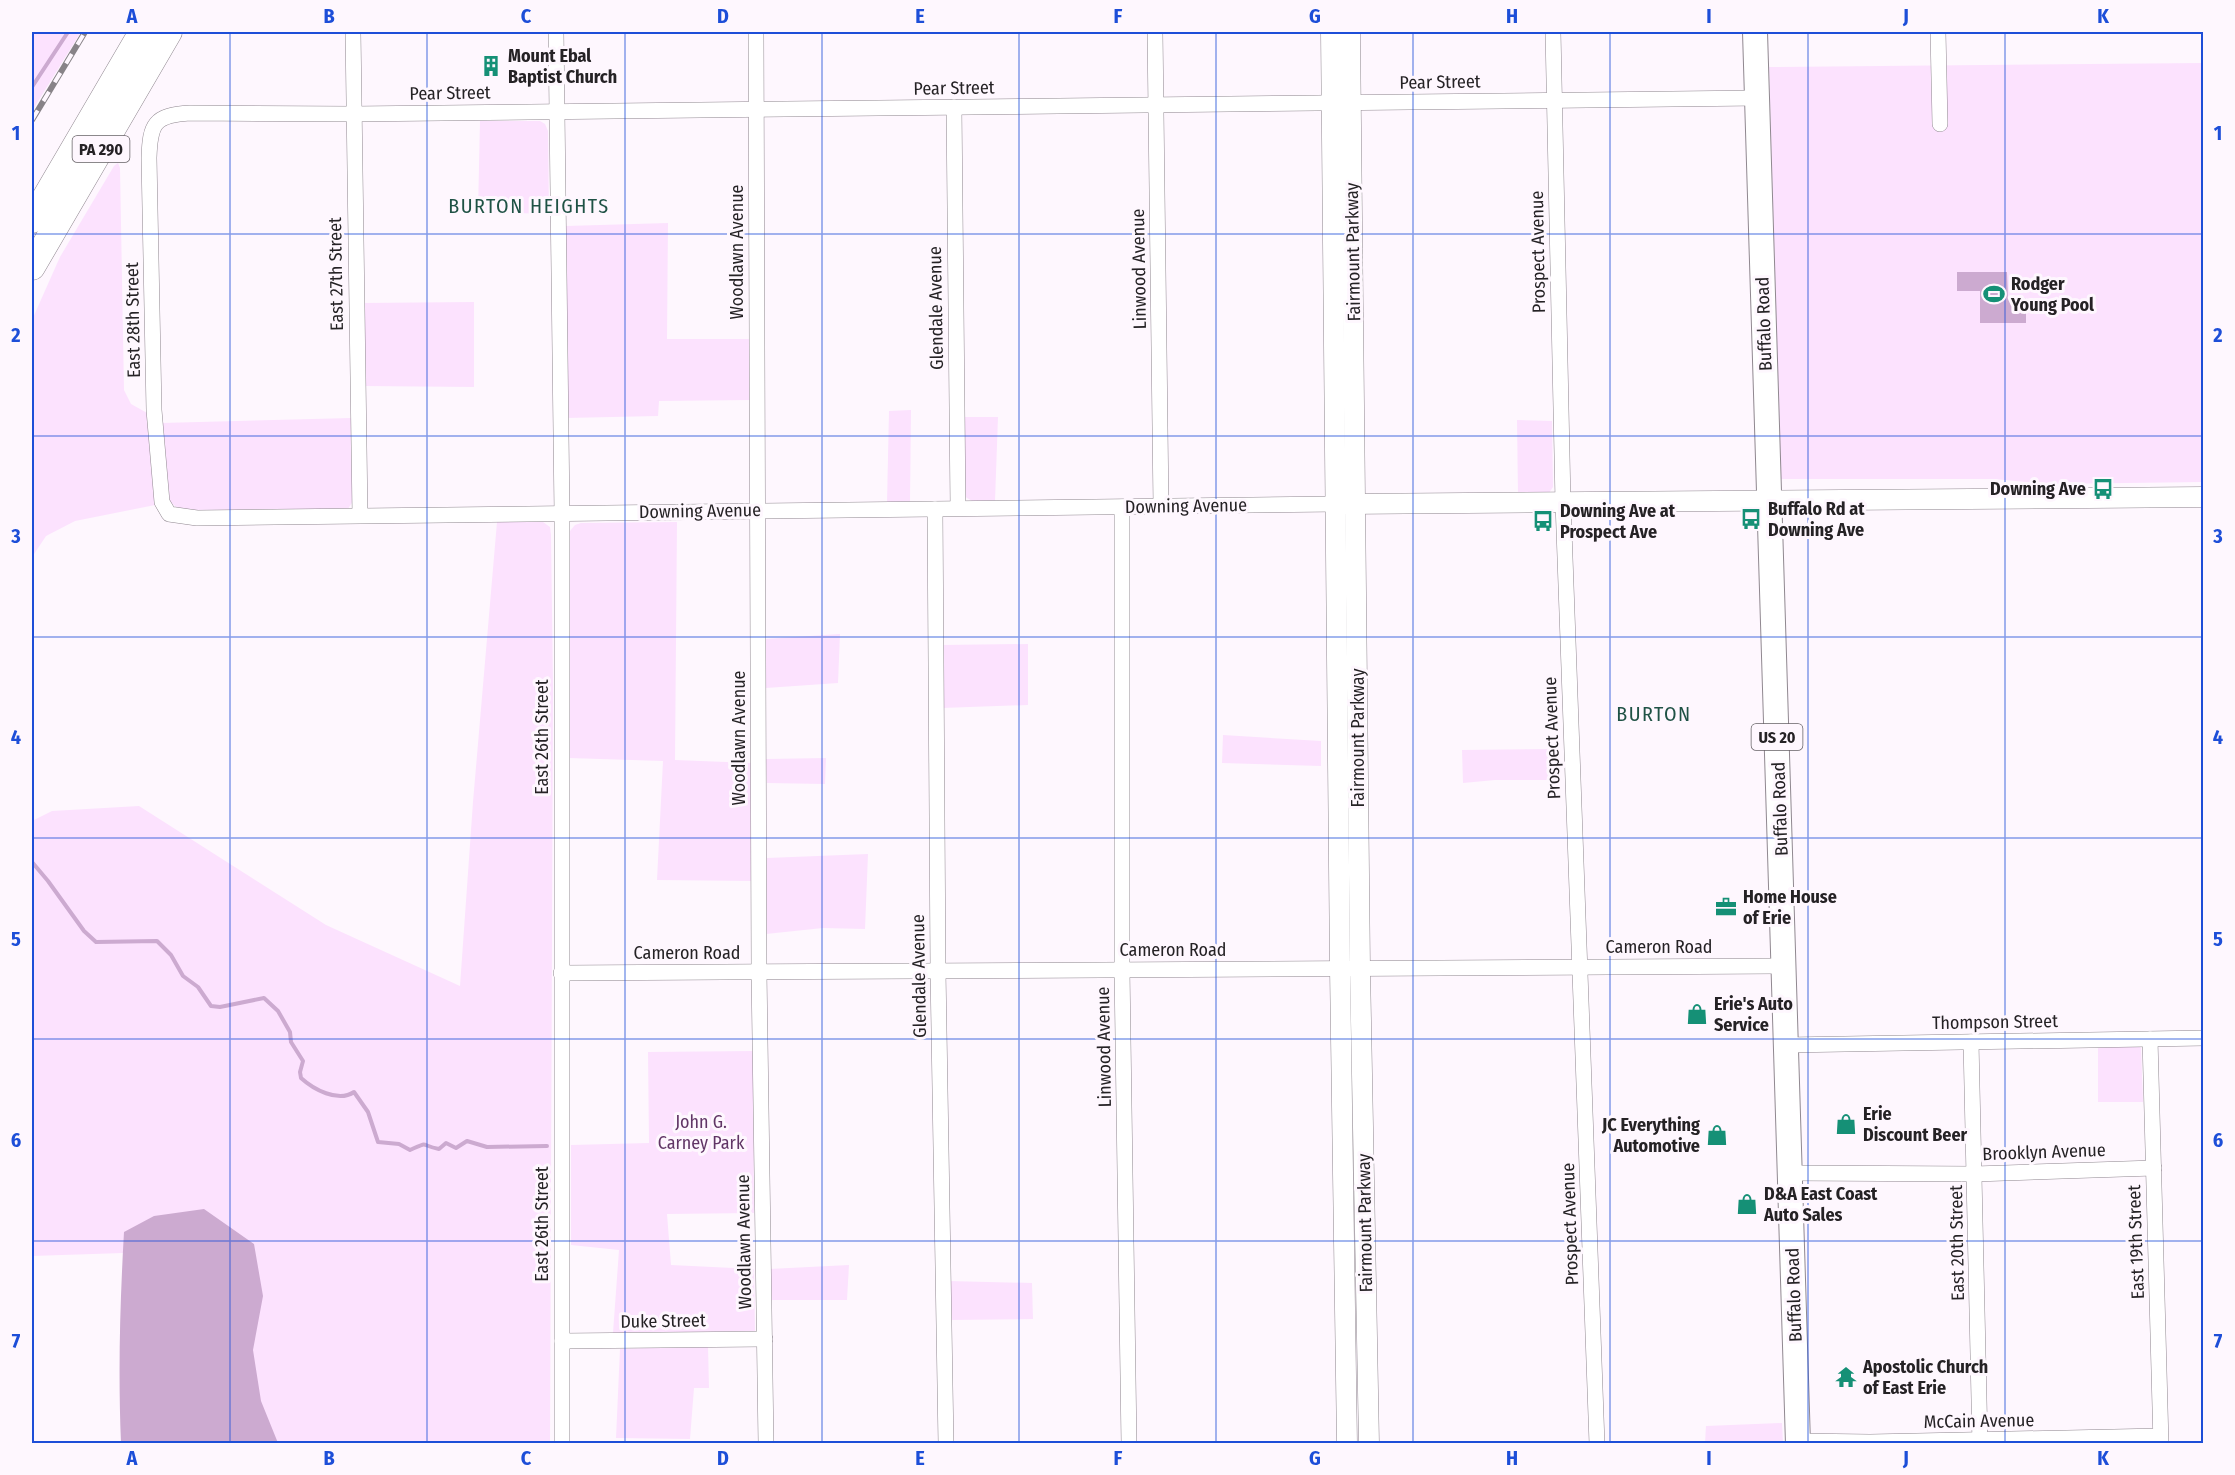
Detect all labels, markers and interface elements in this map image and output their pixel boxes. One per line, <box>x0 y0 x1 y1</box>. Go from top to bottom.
text: A <box>126 4 139 28</box>
text: B <box>323 4 335 28</box>
text: C <box>521 4 532 28</box>
text: D <box>717 4 729 28</box>
text: E <box>915 4 925 28</box>
text: F <box>1114 4 1123 28</box>
text: G <box>1309 4 1321 28</box>
text: H <box>1506 4 1518 28</box>
text: I <box>1706 4 1712 28</box>
text: J <box>1902 4 1909 28</box>
text: K <box>2097 4 2109 28</box>
place label: Mount Ebal Baptist Church <box>508 45 617 88</box>
building icon: Mount Ebal Baptist Church <box>479 54 503 78</box>
street label: Pear Street <box>1399 70 1481 94</box>
street label: Pear Street <box>913 76 995 100</box>
street label: Pear Street <box>409 81 491 105</box>
text: 1 <box>12 121 20 145</box>
text: 1 <box>2214 121 2222 145</box>
road number: PA 290 <box>72 136 130 162</box>
street label: Fairmount Parkway <box>1341 182 1365 322</box>
street label: Woodlawn Avenue <box>726 184 748 319</box>
street label: Prospect Avenue <box>1526 191 1550 313</box>
district label: BURTON HEIGHTS <box>448 194 610 218</box>
street label: Linwood Avenue <box>1127 208 1151 330</box>
street label: East 27th Street <box>324 217 348 331</box>
street label: Glendale Avenue <box>924 246 948 370</box>
street label: East 28th Street <box>121 262 145 378</box>
place label: Rodger Young Pool <box>2010 273 2094 316</box>
street label: Buffalo Road <box>1751 277 1777 371</box>
sports icon: Rodger Young Pool <box>1982 282 2006 306</box>
text: 2 <box>10 323 21 347</box>
text: 2 <box>2212 323 2223 347</box>
bus stop icon: Downing Ave <box>2091 477 2115 501</box>
place label: Downing Ave <box>1990 478 2086 500</box>
street label: Downing Avenue <box>1125 494 1247 518</box>
place label: Buffalo Rd at Downing Ave <box>1768 498 1865 541</box>
street label: Downing Avenue <box>639 499 761 523</box>
place label: Downing Ave at Prospect Ave <box>1560 500 1676 543</box>
bus stop icon: Buffalo Rd at Downing Ave <box>1739 507 1763 531</box>
bus stop icon: Downing Ave at Prospect Ave <box>1531 509 1555 533</box>
text: 3 <box>10 524 21 548</box>
text: 3 <box>2212 524 2223 548</box>
street label: Fairmount Parkway <box>1347 669 1369 807</box>
street label: Woodlawn Avenue <box>728 670 750 805</box>
street label: Prospect Avenue <box>1539 676 1565 800</box>
street label: East 26th Street <box>531 679 553 795</box>
district label: BURTON <box>1616 702 1692 726</box>
road number: US 20 <box>1752 724 1802 750</box>
text: 4 <box>11 725 21 749</box>
text: 4 <box>2213 725 2223 749</box>
street label: Buffalo Road <box>1767 762 1793 856</box>
place label: Home House of Erie <box>1743 886 1837 929</box>
office icon: Home House of Erie <box>1714 895 1738 919</box>
street label: Glendale Avenue <box>907 914 931 1038</box>
text: 5 <box>11 927 21 951</box>
text: 5 <box>2213 927 2223 951</box>
street label: Cameron Road <box>1606 936 1712 958</box>
street label: Cameron Road <box>1120 939 1226 961</box>
street label: Cameron Road <box>634 942 740 964</box>
street label: Linwood Avenue <box>1092 986 1116 1108</box>
place label: Erie's Auto Service <box>1714 993 1793 1036</box>
shop icon: Erie's Auto Service <box>1685 1002 1709 1026</box>
street label: Thompson Street <box>1932 1010 2058 1034</box>
place label: Erie Discount Beer <box>1863 1103 1968 1146</box>
park label: John G. Carney Park <box>658 1111 745 1154</box>
shop icon: Erie Discount Beer <box>1834 1112 1858 1136</box>
place label: JC Everything Automotive <box>1601 1114 1700 1157</box>
shop icon: JC Everything Automotive <box>1705 1123 1729 1147</box>
text: 6 <box>11 1128 21 1152</box>
text: 6 <box>2213 1128 2223 1152</box>
street label: Brooklyn Avenue <box>1982 1139 2106 1165</box>
street label: Fairmount Parkway <box>1353 1153 1377 1293</box>
street label: Prospect Avenue <box>1557 1162 1583 1286</box>
street label: East 26th Street <box>531 1166 553 1282</box>
street label: Woodlawn Avenue <box>732 1174 756 1310</box>
place label: D&A East Coast Auto Sales <box>1763 1183 1878 1226</box>
street label: East 19th Street <box>2123 1184 2149 1300</box>
street label: East 20th Street <box>1945 1185 1969 1301</box>
shop icon: D&A East Coast Auto Sales <box>1735 1192 1759 1216</box>
street label: Buffalo Road <box>1781 1248 1807 1342</box>
street label: Duke Street <box>620 1309 706 1333</box>
text: 7 <box>12 1329 21 1353</box>
text: 7 <box>2214 1329 2223 1353</box>
place label: Apostolic Church of East Erie <box>1862 1356 1988 1399</box>
temple icon: Apostolic Church of East Erie <box>1834 1365 1858 1389</box>
street label: McCain Avenue <box>1923 1409 2035 1433</box>
text: A <box>126 1446 139 1470</box>
text: B <box>323 1446 335 1470</box>
text: C <box>521 1446 532 1470</box>
text: D <box>717 1446 729 1470</box>
text: E <box>915 1446 925 1470</box>
text: F <box>1114 1446 1123 1470</box>
text: G <box>1309 1446 1321 1470</box>
text: H <box>1506 1446 1518 1470</box>
text: I <box>1706 1446 1712 1470</box>
text: J <box>1902 1446 1909 1470</box>
text: K <box>2097 1446 2109 1470</box>

